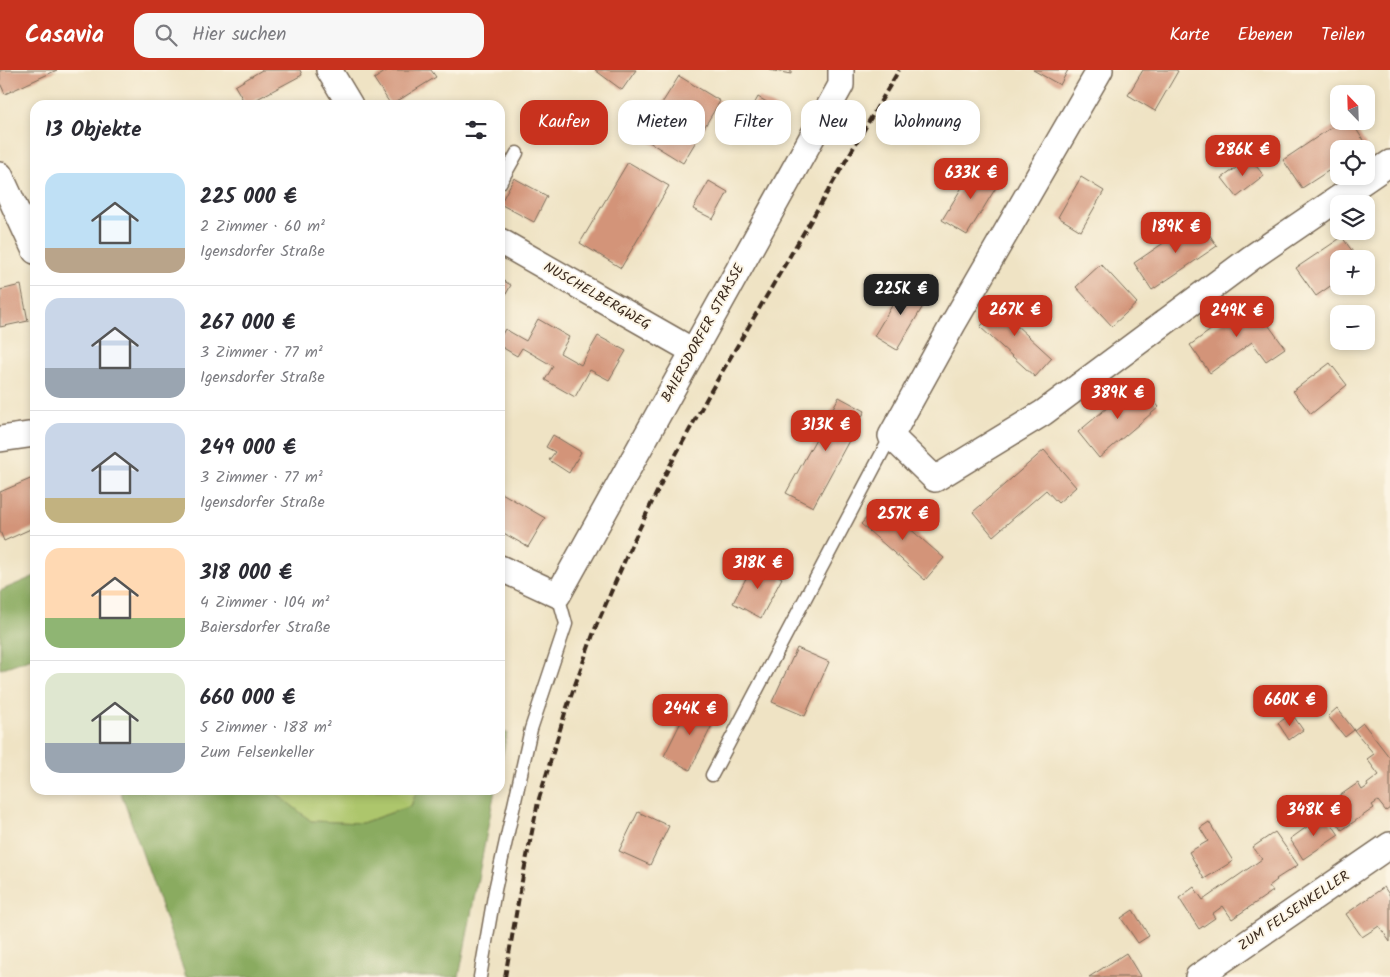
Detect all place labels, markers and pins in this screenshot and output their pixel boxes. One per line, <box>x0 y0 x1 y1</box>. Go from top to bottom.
pin: 286K € <box>1202 134 1284 177</box>
pin: 633K € <box>930 158 1012 200</box>
pin: 189K € <box>1135 212 1217 254</box>
pin: 225K € <box>860 274 942 316</box>
pin: 267K € <box>974 294 1056 337</box>
pin: 249K € <box>1196 296 1278 338</box>
pin: 389K € <box>1077 378 1159 420</box>
pin: 313K € <box>785 410 867 452</box>
pin: 257K € <box>862 498 944 541</box>
pin: 318K € <box>717 548 799 590</box>
pin: 660K € <box>1249 684 1331 727</box>
pin: 244K € <box>649 694 731 736</box>
pin: 348K € <box>1273 794 1355 837</box>

